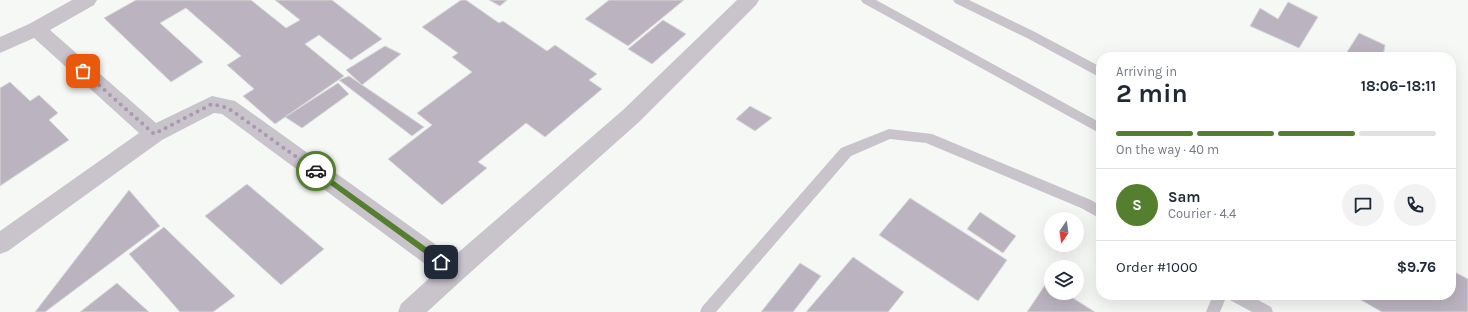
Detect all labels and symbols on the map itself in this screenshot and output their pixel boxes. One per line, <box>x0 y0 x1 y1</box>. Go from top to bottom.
pin <box>66 54 100 88</box>
courier <box>296 151 336 191</box>
north arrow <box>1044 212 1084 252</box>
pin <box>424 245 458 279</box>

